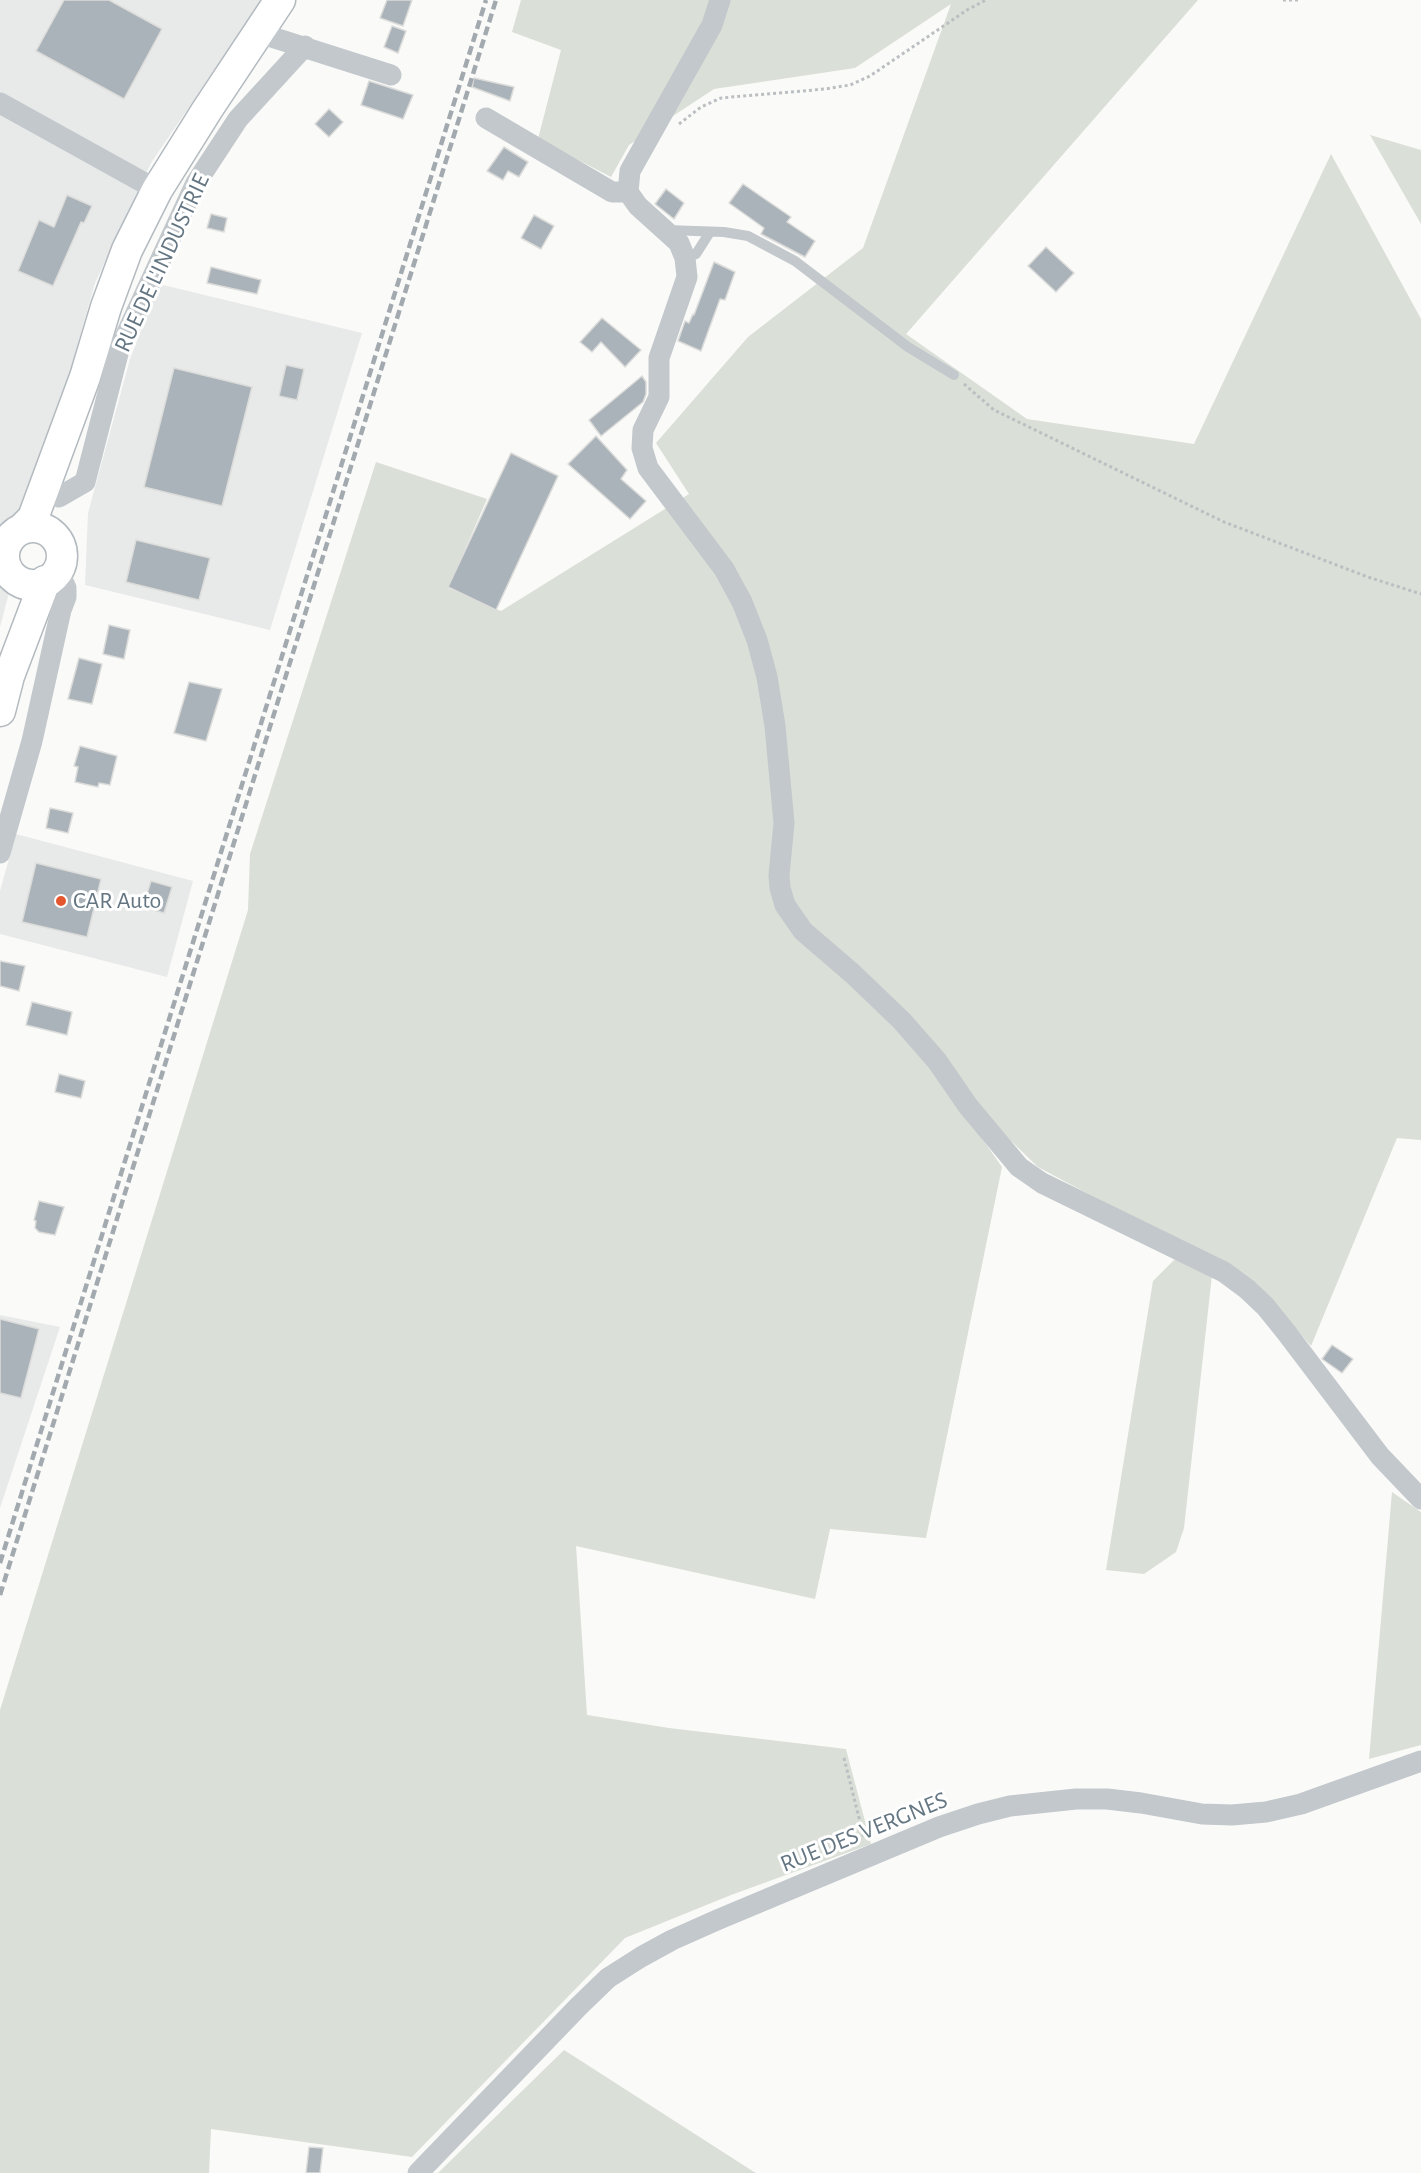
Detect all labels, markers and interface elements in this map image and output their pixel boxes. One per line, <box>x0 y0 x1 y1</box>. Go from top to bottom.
street label: RUE DE L'INDUSTRIE <box>108 169 216 357</box>
place label: CAR Auto <box>73 887 161 915</box>
marker: CAR Auto <box>54 894 68 908</box>
street label: RUE DES VERGNES <box>776 1785 952 1879</box>

